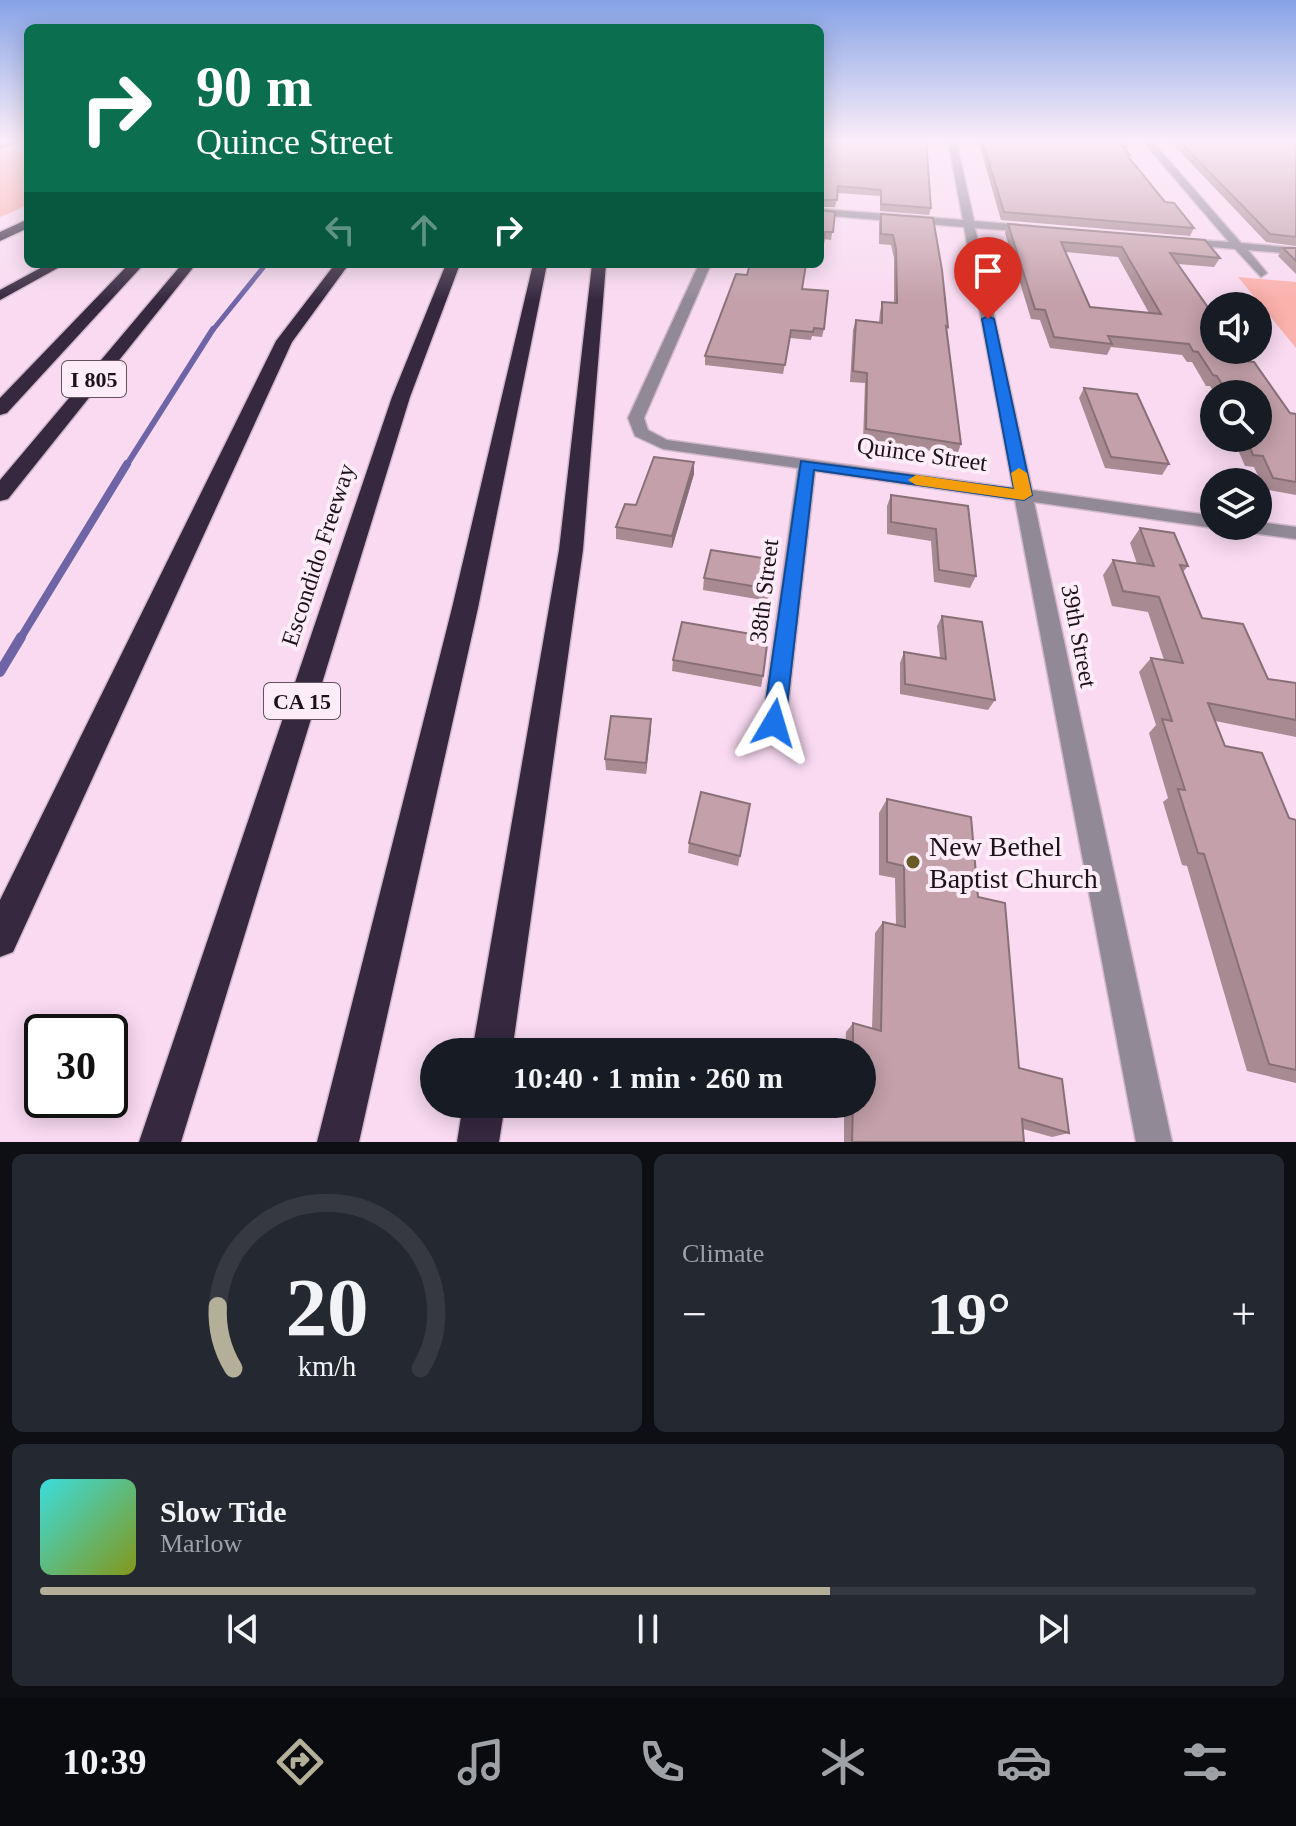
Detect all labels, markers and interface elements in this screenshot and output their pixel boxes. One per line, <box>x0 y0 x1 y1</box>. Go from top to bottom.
icon: right <box>64 56 168 160</box>
text: 90 m <box>196 56 313 118</box>
text: Quince Street <box>196 122 393 162</box>
icon: left <box>318 208 362 252</box>
icon: ahead <box>402 208 446 252</box>
icon: right <box>486 208 530 252</box>
pin <box>954 237 1022 319</box>
icon: arrive <box>966 249 1010 293</box>
map controls <box>1200 292 1272 540</box>
button: sound <box>1200 292 1272 364</box>
road number: I 805 <box>62 361 126 397</box>
button: search <box>1200 380 1272 452</box>
street label: Quince Street <box>855 432 989 476</box>
street label: Escondido Freeway <box>276 461 360 649</box>
button: layers <box>1200 468 1272 540</box>
street label: 38th Street <box>745 537 783 645</box>
street label: 39th Street <box>1056 582 1102 690</box>
position arrow <box>732 681 816 765</box>
road number: CA 15 <box>264 683 340 719</box>
place label: New Bethel Baptist Church <box>929 831 1098 894</box>
marker: New Bethel Baptist Church <box>904 853 922 871</box>
speed limit sign: 30 <box>24 1014 128 1118</box>
text: 10:40 · 1 min · 260 m <box>513 1061 783 1094</box>
text: Climate <box>682 1239 764 1268</box>
text: 20 <box>285 1261 369 1353</box>
text: 19° <box>927 1281 1011 1347</box>
text: − <box>682 1290 707 1339</box>
text: + <box>1231 1290 1256 1339</box>
text: km/h <box>298 1351 356 1382</box>
text: Slow Tide <box>160 1495 286 1528</box>
text: Marlow <box>160 1529 242 1558</box>
icon: previous <box>221 1607 265 1651</box>
icon: pause <box>626 1607 670 1651</box>
icon: next <box>1031 1607 1075 1651</box>
icon: directions <box>272 1734 328 1790</box>
icon: music <box>453 1734 509 1790</box>
icon: phone <box>634 1734 690 1790</box>
icon: climate <box>815 1734 871 1790</box>
icon: car <box>996 1734 1052 1790</box>
icon: filters <box>1177 1734 1233 1790</box>
text: 10:39 <box>63 1742 147 1782</box>

